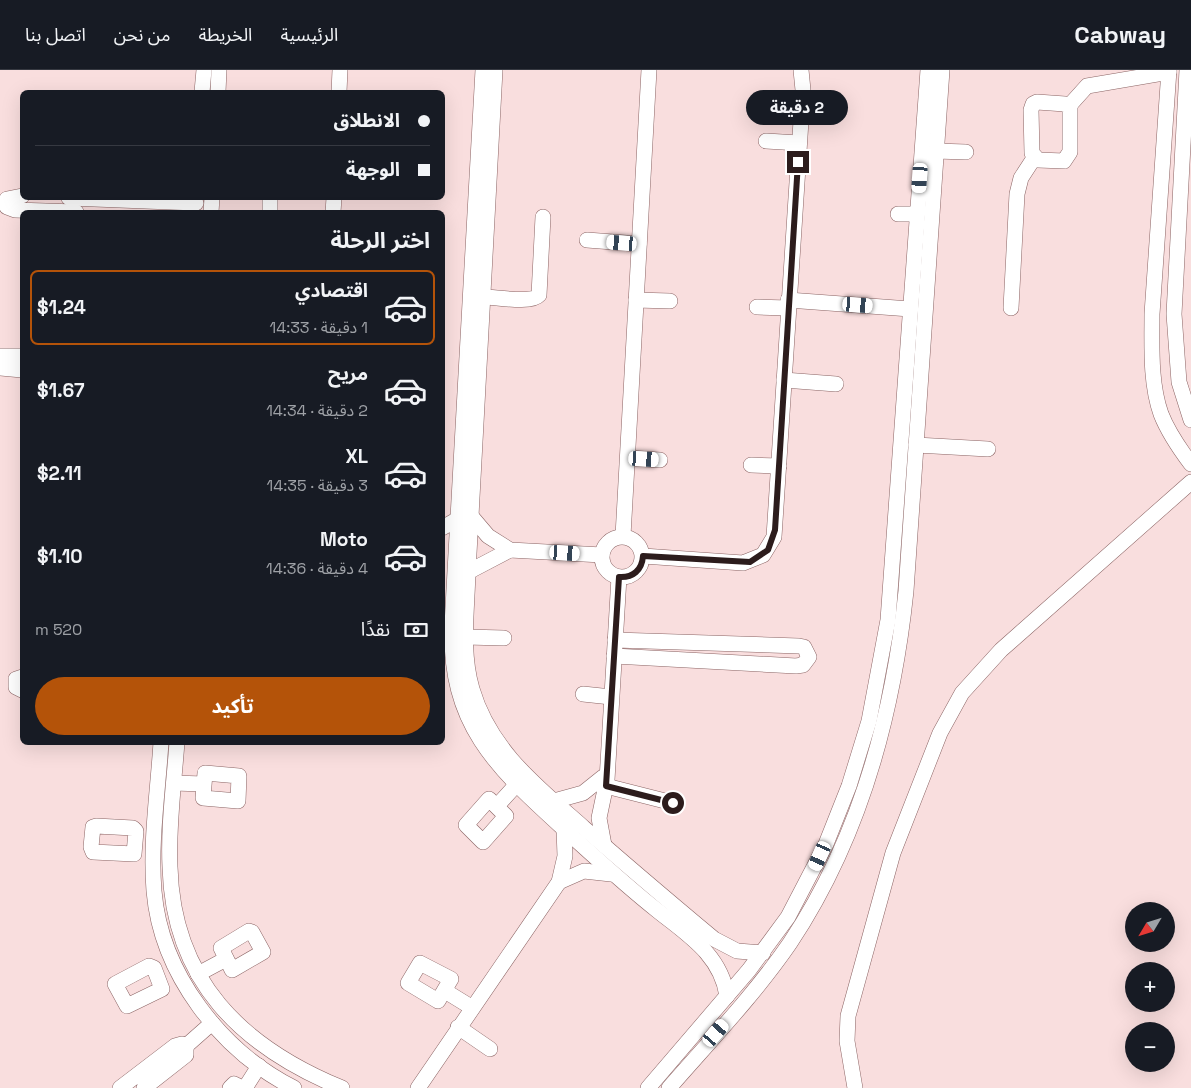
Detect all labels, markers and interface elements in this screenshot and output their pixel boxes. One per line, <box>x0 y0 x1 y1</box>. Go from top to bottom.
text: Cabway <box>1074 19 1166 50</box>
text: اتصل بنا <box>25 23 86 46</box>
text: من نحن <box>114 23 170 46</box>
text: الخريطة <box>198 23 252 46</box>
text: الرئيسية <box>280 23 338 46</box>
callout: 2 دقيقة <box>747 89 849 124</box>
text: 2 دقيقة <box>770 97 824 118</box>
text: الانطلاق <box>334 108 400 133</box>
route end <box>787 151 809 173</box>
text: الوجهة <box>346 157 400 182</box>
car <box>911 163 928 193</box>
text: اختر الرحلة <box>330 226 430 254</box>
car <box>606 234 637 252</box>
text: اقتصادي <box>295 278 368 303</box>
icon: car <box>383 285 428 330</box>
text: $1.24 <box>37 295 86 320</box>
car <box>842 296 873 314</box>
text: 1 دقيقة · 14:33 <box>269 317 368 338</box>
text: مريح <box>328 361 368 386</box>
icon: car <box>383 368 428 413</box>
text: $1.67 <box>37 378 85 403</box>
text: 2 دقيقة · 14:34 <box>266 400 368 421</box>
text: XL <box>345 444 368 469</box>
icon: car <box>383 451 428 496</box>
car <box>628 451 659 467</box>
text: $2.11 <box>37 461 82 486</box>
text: 3 دقيقة · 14:35 <box>267 475 368 496</box>
text: Moto <box>320 527 368 552</box>
icon: car <box>383 534 428 579</box>
text: $1.10 <box>37 544 83 569</box>
car <box>549 545 580 561</box>
text: 4 دقيقة · 14:36 <box>266 558 368 579</box>
icon: cash <box>402 616 430 644</box>
text: نقدًا <box>361 617 390 642</box>
text: 520 m <box>35 619 82 640</box>
button: تأكيد <box>35 677 430 735</box>
route start <box>662 792 684 814</box>
car <box>807 839 832 873</box>
north arrow <box>1125 902 1175 952</box>
map controls <box>1125 902 1175 1072</box>
button: + <box>1125 962 1175 1012</box>
car <box>700 1017 731 1049</box>
button: − <box>1125 1022 1175 1072</box>

